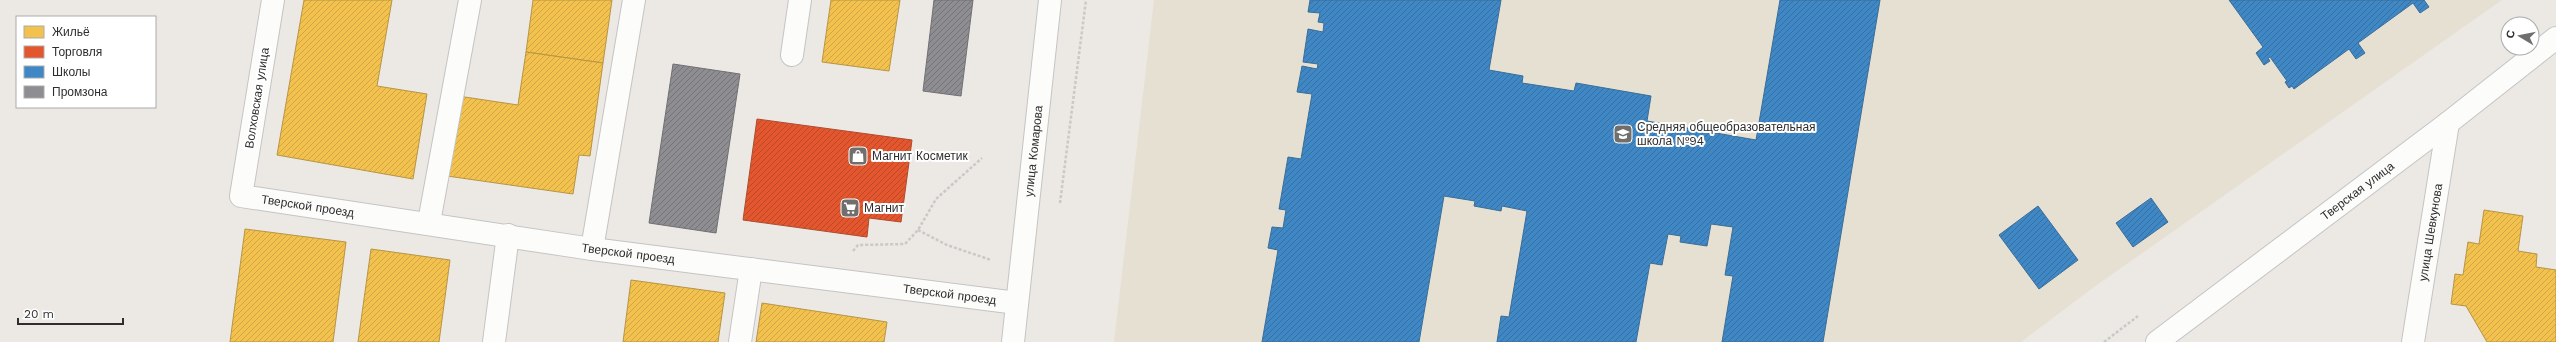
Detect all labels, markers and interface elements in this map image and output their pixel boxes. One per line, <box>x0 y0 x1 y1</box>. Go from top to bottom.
legend <box>16 16 156 108</box>
north arrow <box>2500 16 2540 56</box>
text: Жильё <box>52 25 90 39</box>
text: С <box>2504 29 2518 39</box>
text: Торговля <box>52 45 102 59</box>
street label: Волховская улица <box>242 46 272 149</box>
text: Школы <box>52 65 90 79</box>
text: Промзона <box>52 85 108 99</box>
street label: улица Комарова <box>1022 104 1046 198</box>
place label: Средняя общеобразовательная школа №94 <box>1637 120 1816 148</box>
school or university icon: Средняя общеобразовательная школа №94 <box>1612 123 1634 145</box>
shop icon: Магнит Косметик <box>847 145 869 167</box>
place label: Магнит Косметик <box>872 149 968 163</box>
street label: Тверская улица <box>2318 159 2397 223</box>
street label: улица Шевкунова <box>2416 182 2445 282</box>
street label: Тверской проезд <box>260 192 355 220</box>
supermarket icon: Магнит <box>839 197 861 219</box>
place label: Магнит <box>864 201 905 215</box>
street label: Тверской проезд <box>581 241 676 266</box>
street label: Тверской проезд <box>902 282 997 307</box>
scale bar <box>18 300 123 326</box>
text: 20 m <box>24 307 54 321</box>

